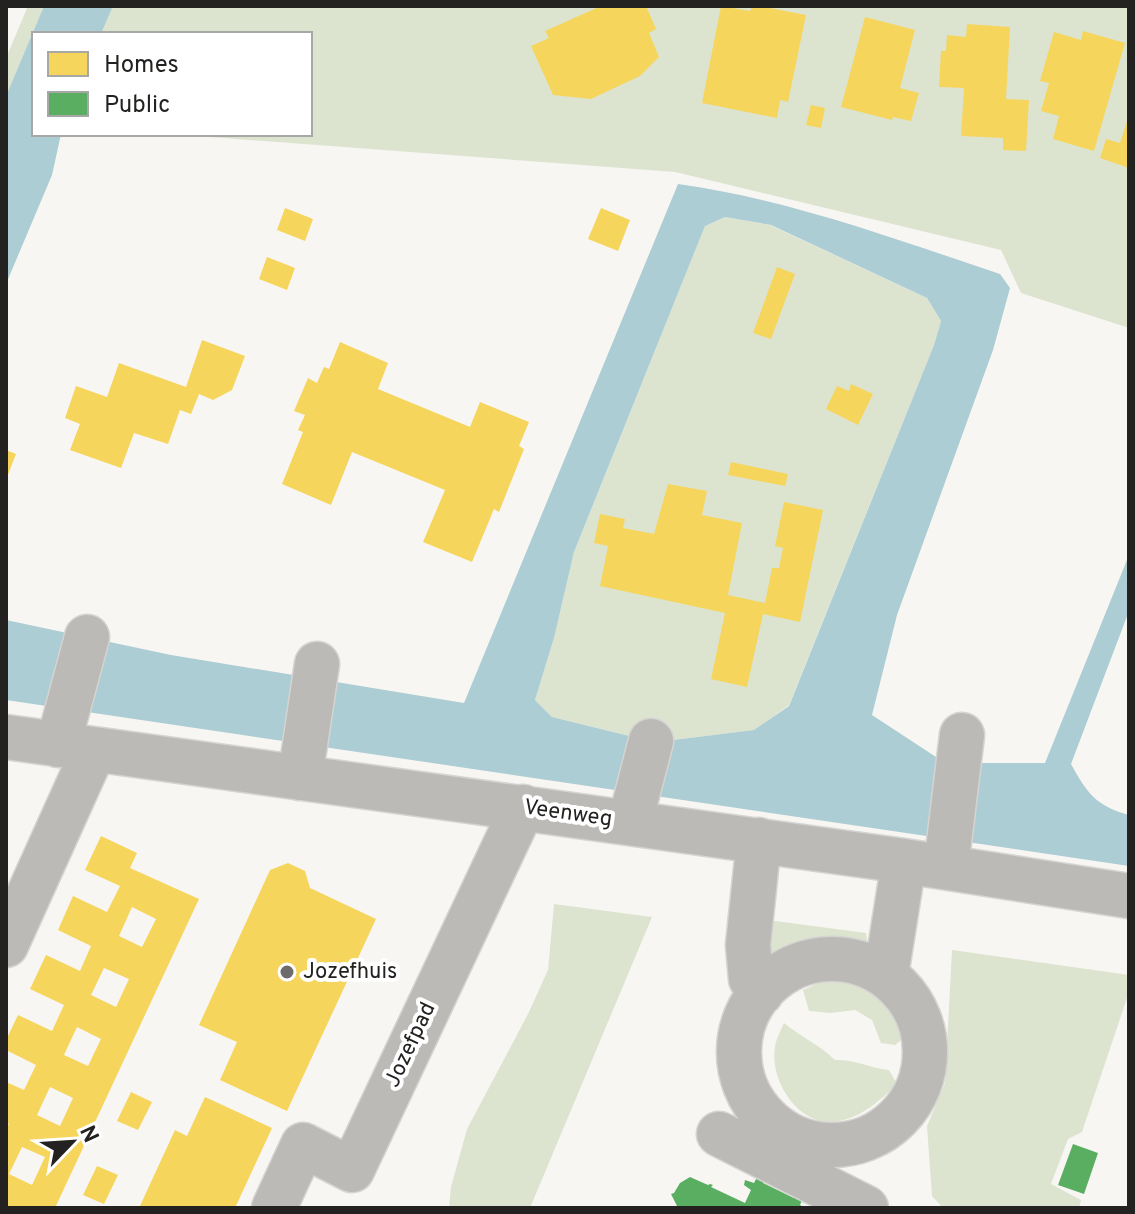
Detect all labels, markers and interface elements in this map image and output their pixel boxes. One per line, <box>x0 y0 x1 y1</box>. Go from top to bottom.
legend <box>32 32 312 136</box>
text: Homes <box>104 51 179 81</box>
text: Public <box>104 91 170 121</box>
street label: Veenweg <box>522 794 614 834</box>
place label: Jozefhuis <box>303 959 397 986</box>
marker: Jozefhuis <box>278 963 296 981</box>
street label: Jozefpad <box>380 998 442 1092</box>
north arrow <box>32 1102 112 1182</box>
text: N <box>72 1122 103 1147</box>

